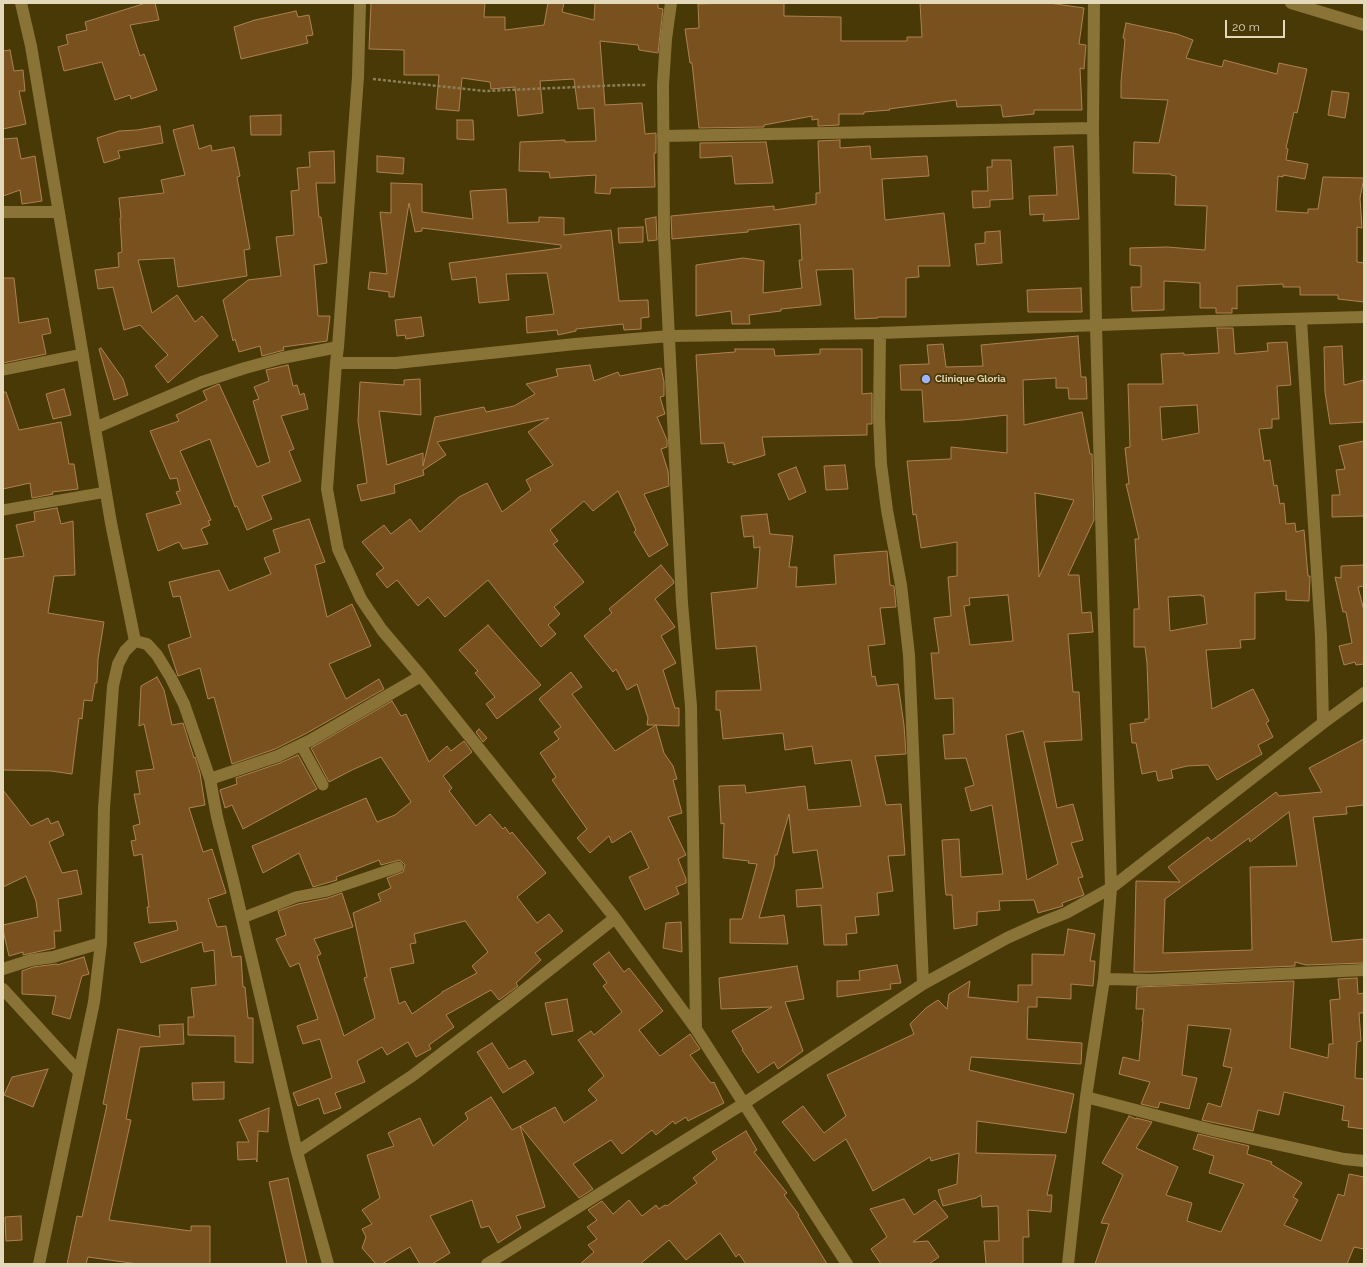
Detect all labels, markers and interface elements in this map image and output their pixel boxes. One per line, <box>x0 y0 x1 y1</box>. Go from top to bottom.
scale bar <box>1227 12 1287 38</box>
text: 20 m <box>1232 20 1260 34</box>
marker: Clinique Gloria <box>920 373 932 385</box>
place label: Clinique Gloria <box>935 373 1006 385</box>

